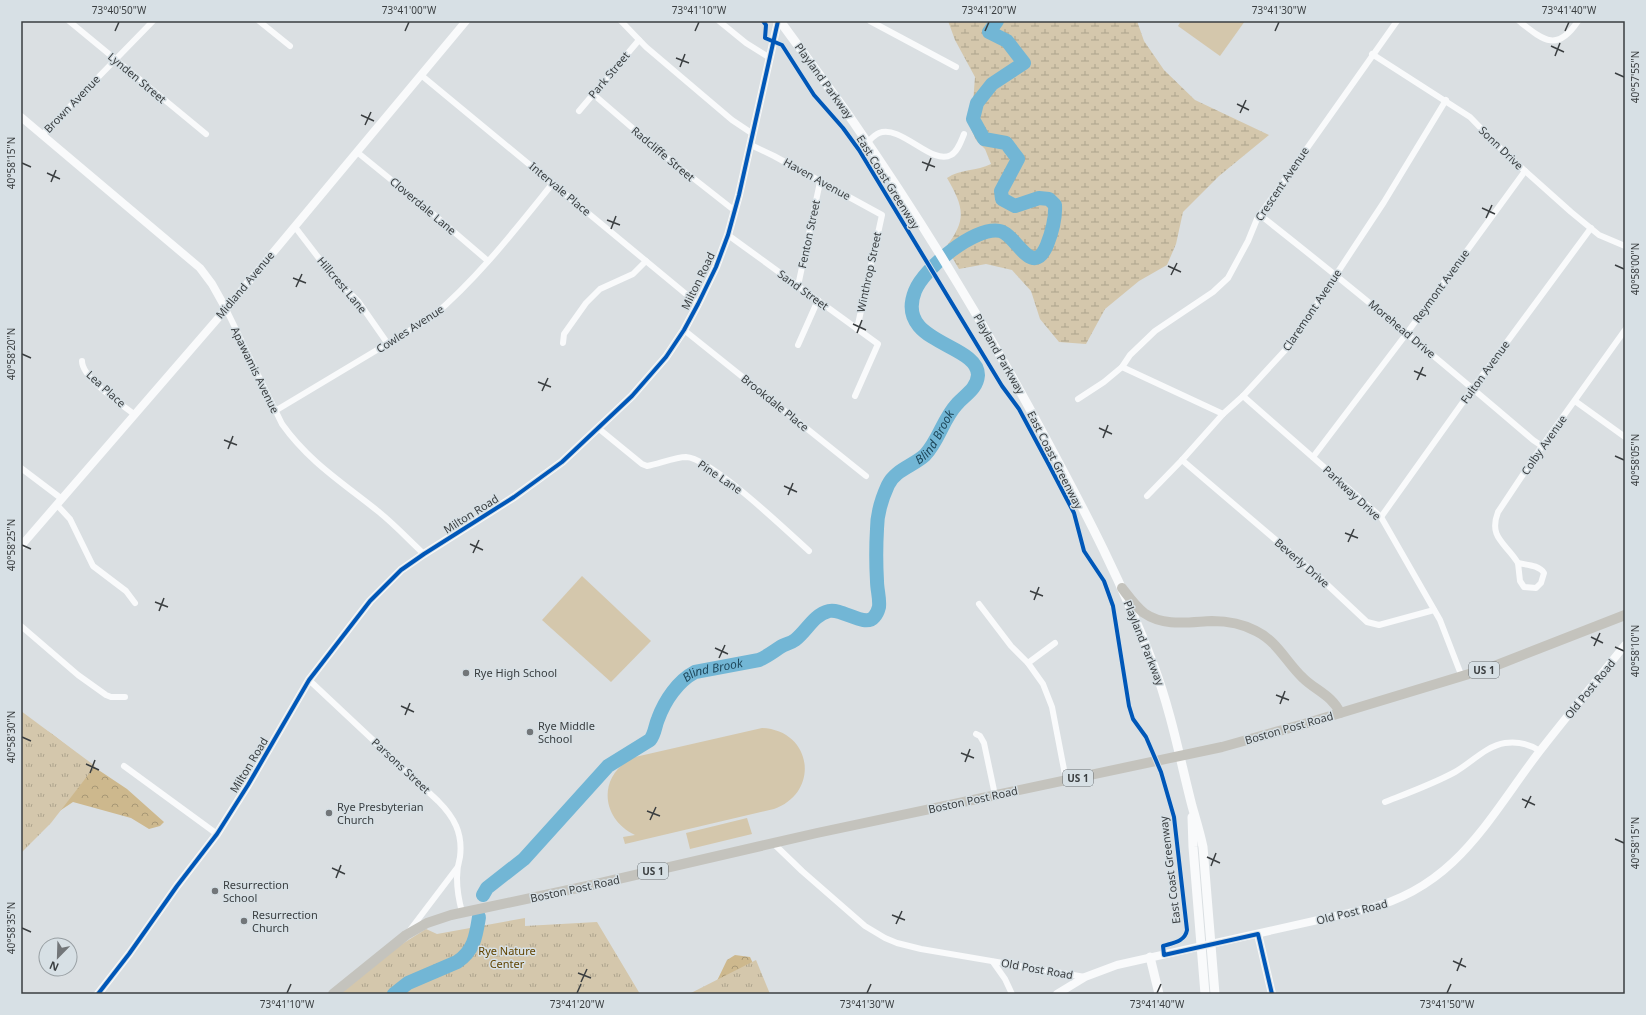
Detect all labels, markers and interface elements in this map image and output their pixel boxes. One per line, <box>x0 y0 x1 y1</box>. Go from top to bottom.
text: 73°40'50"W <box>92 3 147 17</box>
text: 73°41'00"W <box>382 3 437 17</box>
text: 73°41'10"W <box>672 3 727 17</box>
text: 73°41'20"W <box>962 3 1017 17</box>
text: 73°41'30"W <box>1252 3 1307 17</box>
text: 73°41'40"W <box>1542 3 1597 17</box>
street label: Playland Parkway <box>792 40 857 122</box>
street label: Park Street <box>585 48 633 101</box>
street label: Lynden Street <box>105 49 170 106</box>
text: 40°57'55"N <box>1628 51 1642 103</box>
street label: Brown Avenue <box>40 72 103 136</box>
street label: Radcliffe Street <box>629 123 698 184</box>
street label: Sonn Drive <box>1476 123 1527 173</box>
street label: East Coast Greenway <box>853 132 924 232</box>
text: 40°58'15"N <box>4 137 18 189</box>
street label: Crescent Avenue <box>1251 144 1312 224</box>
street label: Haven Avenue <box>781 154 853 203</box>
street label: Intervale Place <box>526 158 594 219</box>
street label: Cloverdale Lane <box>387 173 460 238</box>
street label: Fenton Street <box>794 198 823 270</box>
street label: Winthrop Street <box>853 230 884 314</box>
text: 40°58'00"N <box>1628 243 1642 295</box>
street label: Reymont Avenue <box>1409 246 1472 326</box>
street label: Midland Avenue <box>212 248 277 322</box>
street label: Milton Road <box>677 249 718 312</box>
street label: Hillcrest Lane <box>314 253 370 316</box>
street label: Sand Street <box>775 266 832 313</box>
street label: Claremont Avenue <box>1279 266 1345 354</box>
street label: Morehead Drive <box>1366 296 1439 361</box>
street label: Cowles Avenue <box>373 301 446 356</box>
street label: Playland Parkway <box>970 311 1029 397</box>
street label: Apawamis Avenue <box>228 324 283 416</box>
text: 40°58'20"N <box>4 328 18 380</box>
street label: Fulton Avenue <box>1457 337 1512 406</box>
street label: Lea Place <box>83 367 129 410</box>
street label: Brookdale Place <box>738 371 812 434</box>
water label: Blind Brook <box>911 406 958 468</box>
street label: East Coast Greenway <box>1024 408 1087 512</box>
street label: Colby Avenue <box>1517 412 1570 478</box>
text: 40°58'05"N <box>1628 434 1642 486</box>
street label: Pine Lane <box>695 456 745 497</box>
street label: Parkway Drive <box>1320 462 1384 523</box>
street label: Milton Road <box>440 491 501 536</box>
text: 40°58'25"N <box>4 519 18 571</box>
street label: Beverly Drive <box>1272 535 1333 591</box>
street label: Playland Parkway <box>1121 598 1168 688</box>
text: 40°58'10"N <box>1628 625 1642 677</box>
water label: Blind Brook <box>679 654 745 686</box>
street label: Old Post Road <box>1561 656 1618 722</box>
road number: US 1 <box>1469 662 1499 678</box>
place label: Rye High School <box>474 665 557 680</box>
marker: Rye High School <box>461 668 471 678</box>
street label: Boston Post Road <box>1243 708 1335 747</box>
text: 40°58'30"N <box>4 711 18 763</box>
place label: Rye Middle School <box>538 718 595 746</box>
marker: Rye Middle School <box>525 727 535 737</box>
street label: Milton Road <box>226 734 271 795</box>
street label: Parsons Street <box>369 735 434 797</box>
road number: US 1 <box>1063 770 1093 786</box>
street label: Boston Post Road <box>927 783 1019 816</box>
place label: Rye Presbyterian Church <box>337 799 424 827</box>
marker: Rye Presbyterian Church <box>324 808 334 818</box>
street label: East Coast Greenway <box>1155 815 1184 925</box>
text: 40°58'15"N <box>1628 817 1642 869</box>
road number: US 1 <box>638 863 668 879</box>
street label: Boston Post Road <box>529 872 621 905</box>
place label: Resurrection School <box>223 877 289 905</box>
marker: Resurrection School <box>210 886 220 896</box>
street label: Old Post Road <box>1315 895 1389 928</box>
text: 40°58'35"N <box>4 902 18 954</box>
place label: Resurrection Church <box>252 907 318 935</box>
marker: Resurrection Church <box>239 916 249 926</box>
north arrow <box>38 937 78 977</box>
park label: Rye Nature Center <box>478 943 536 971</box>
street label: Old Post Road <box>1000 955 1074 982</box>
text: N <box>47 958 61 975</box>
text: 73°41'10"W <box>260 997 315 1011</box>
text: 73°41'20"W <box>550 997 605 1011</box>
text: 73°41'30"W <box>840 997 895 1011</box>
text: 73°41'40"W <box>1130 997 1185 1011</box>
text: 73°41'50"W <box>1420 997 1475 1011</box>

